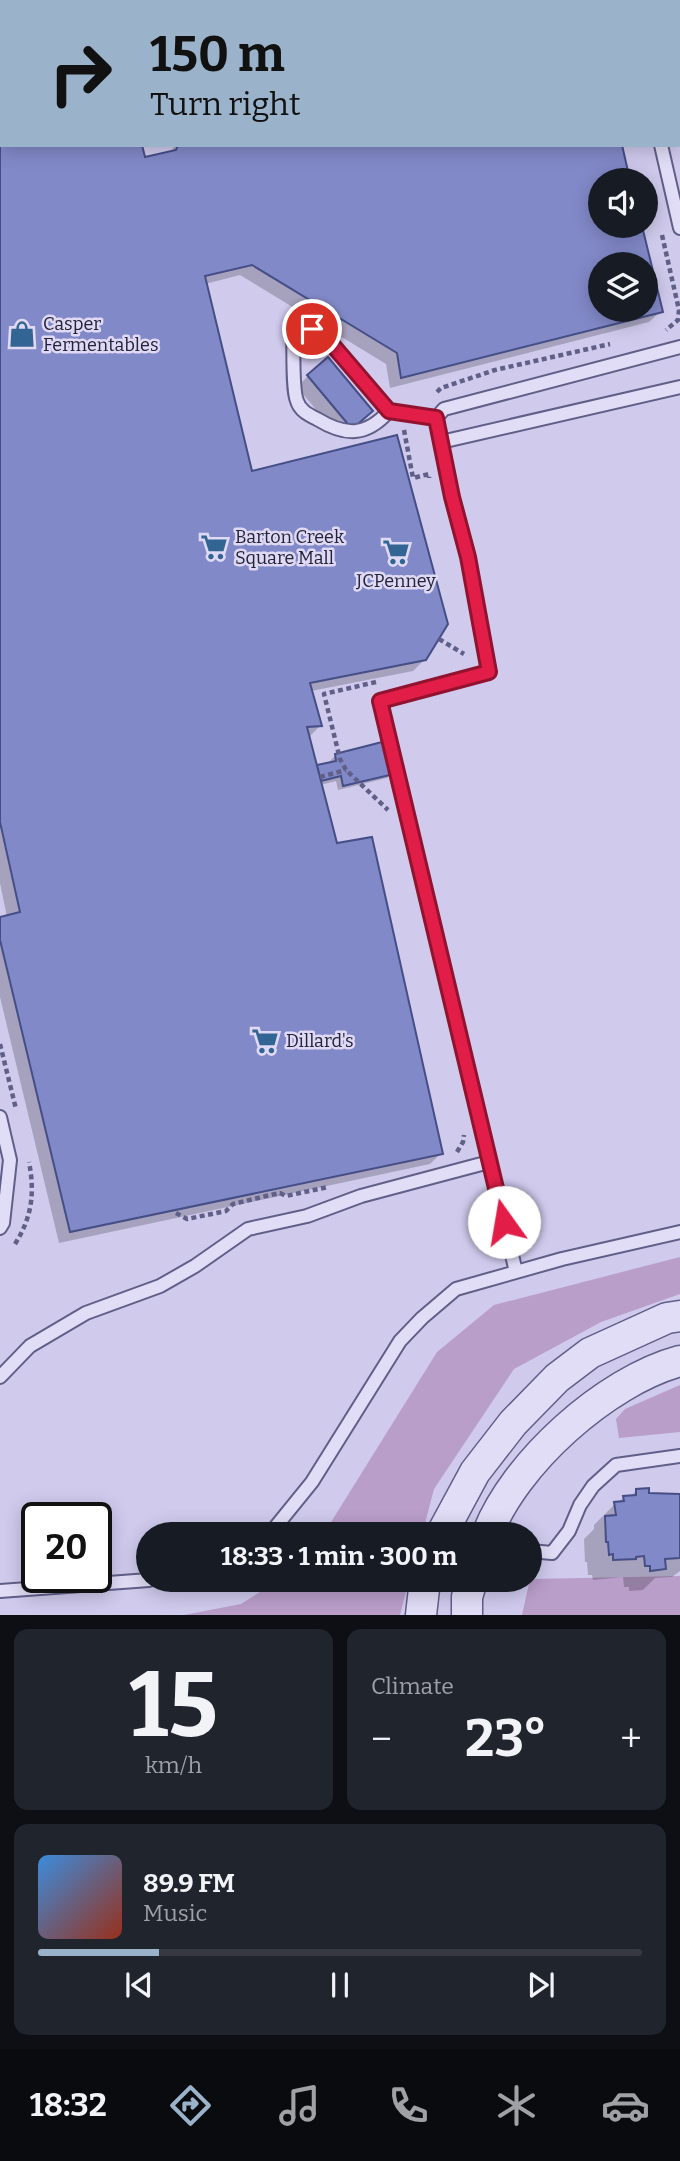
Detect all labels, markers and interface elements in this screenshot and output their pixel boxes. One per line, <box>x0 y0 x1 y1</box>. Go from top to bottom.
text: 150 m <box>150 25 285 84</box>
icon: right <box>35 28 126 119</box>
text: Turn right <box>150 85 301 123</box>
map controls <box>588 168 658 322</box>
button: sound <box>588 168 658 238</box>
button: layers <box>588 252 658 322</box>
pin <box>282 299 342 359</box>
icon: arrive <box>293 310 331 348</box>
place label: Casper Fermentables <box>43 313 159 356</box>
shop icon: Casper Fermentables <box>7 319 37 349</box>
place label: Barton Creek Square Mall <box>235 526 345 569</box>
supermarket icon: Barton Creek Square Mall <box>199 532 229 562</box>
supermarket icon: JCPenney <box>381 537 411 567</box>
place label: JCPenney <box>355 570 436 592</box>
supermarket icon: Dillard's <box>250 1026 280 1056</box>
place label: Dillard's <box>286 1030 354 1052</box>
position arrow <box>467 1185 541 1259</box>
speed limit sign: 20 <box>21 1502 112 1593</box>
text: 18:33 · 1 min · 300 m <box>221 1541 457 1572</box>
text: 15 <box>129 1651 218 1760</box>
text: Climate <box>371 1672 454 1700</box>
text: 23° <box>465 1707 547 1770</box>
text: − <box>371 1716 392 1762</box>
text: + <box>620 1716 642 1762</box>
text: km/h <box>145 1751 202 1779</box>
text: 89.9 FM <box>143 1868 235 1899</box>
text: Music <box>143 1899 207 1927</box>
icon: previous <box>120 1966 158 2004</box>
icon: pause <box>321 1966 359 2004</box>
icon: next <box>522 1966 560 2004</box>
icon: directions <box>166 2081 215 2130</box>
icon: music <box>275 2081 324 2130</box>
icon: phone <box>384 2081 433 2130</box>
icon: climate <box>492 2081 541 2130</box>
icon: car <box>601 2081 650 2130</box>
text: 18:32 <box>30 2086 107 2124</box>

